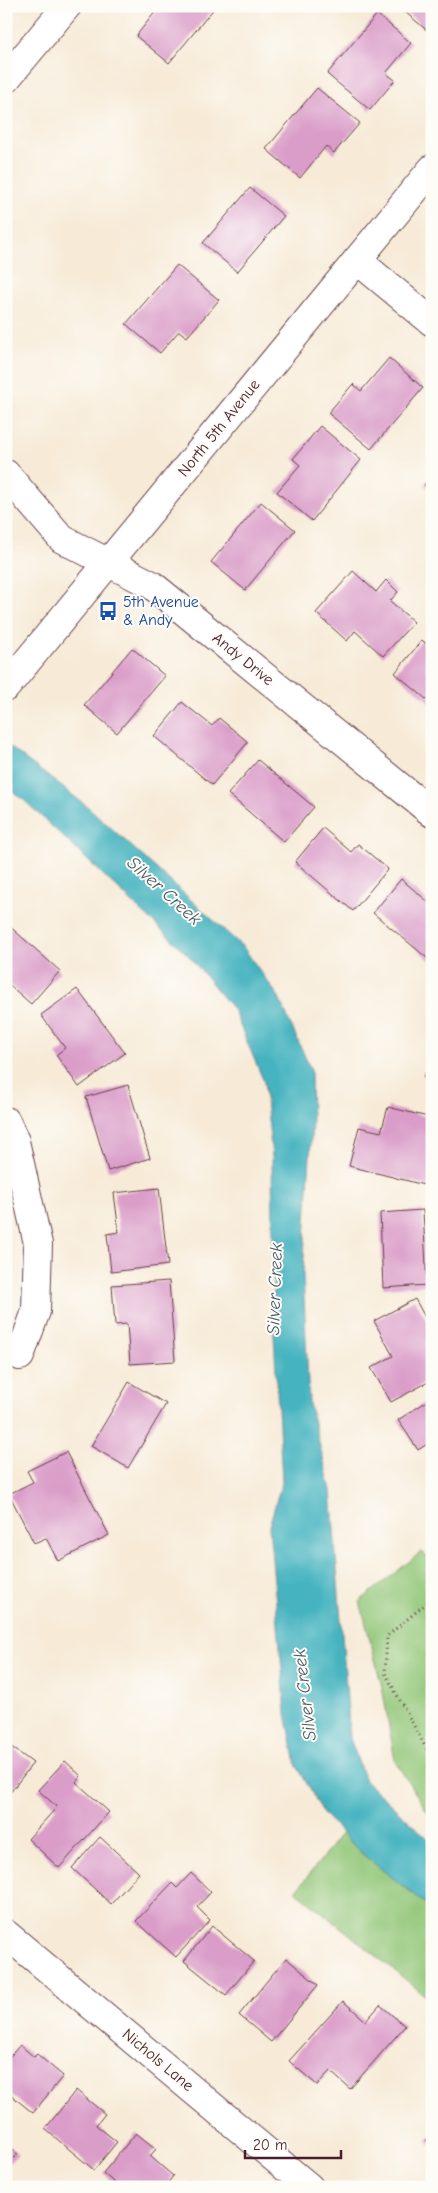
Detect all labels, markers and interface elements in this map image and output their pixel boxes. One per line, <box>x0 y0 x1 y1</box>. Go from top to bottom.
street label: North 5th Avenue <box>174 376 264 480</box>
place label: 5th Avenue & Andy <box>123 593 199 629</box>
bus stop icon: 5th Avenue & Andy <box>97 600 119 622</box>
street label: Andy Drive <box>209 629 277 689</box>
water label: Silver Creek <box>123 852 205 930</box>
water label: Silver Creek <box>263 1242 287 1335</box>
water label: Silver Creek <box>289 1648 321 1742</box>
street label: Nichols Lane <box>119 2025 197 2095</box>
scale bar <box>245 2128 342 2160</box>
text: 20 m <box>253 2136 287 2154</box>

